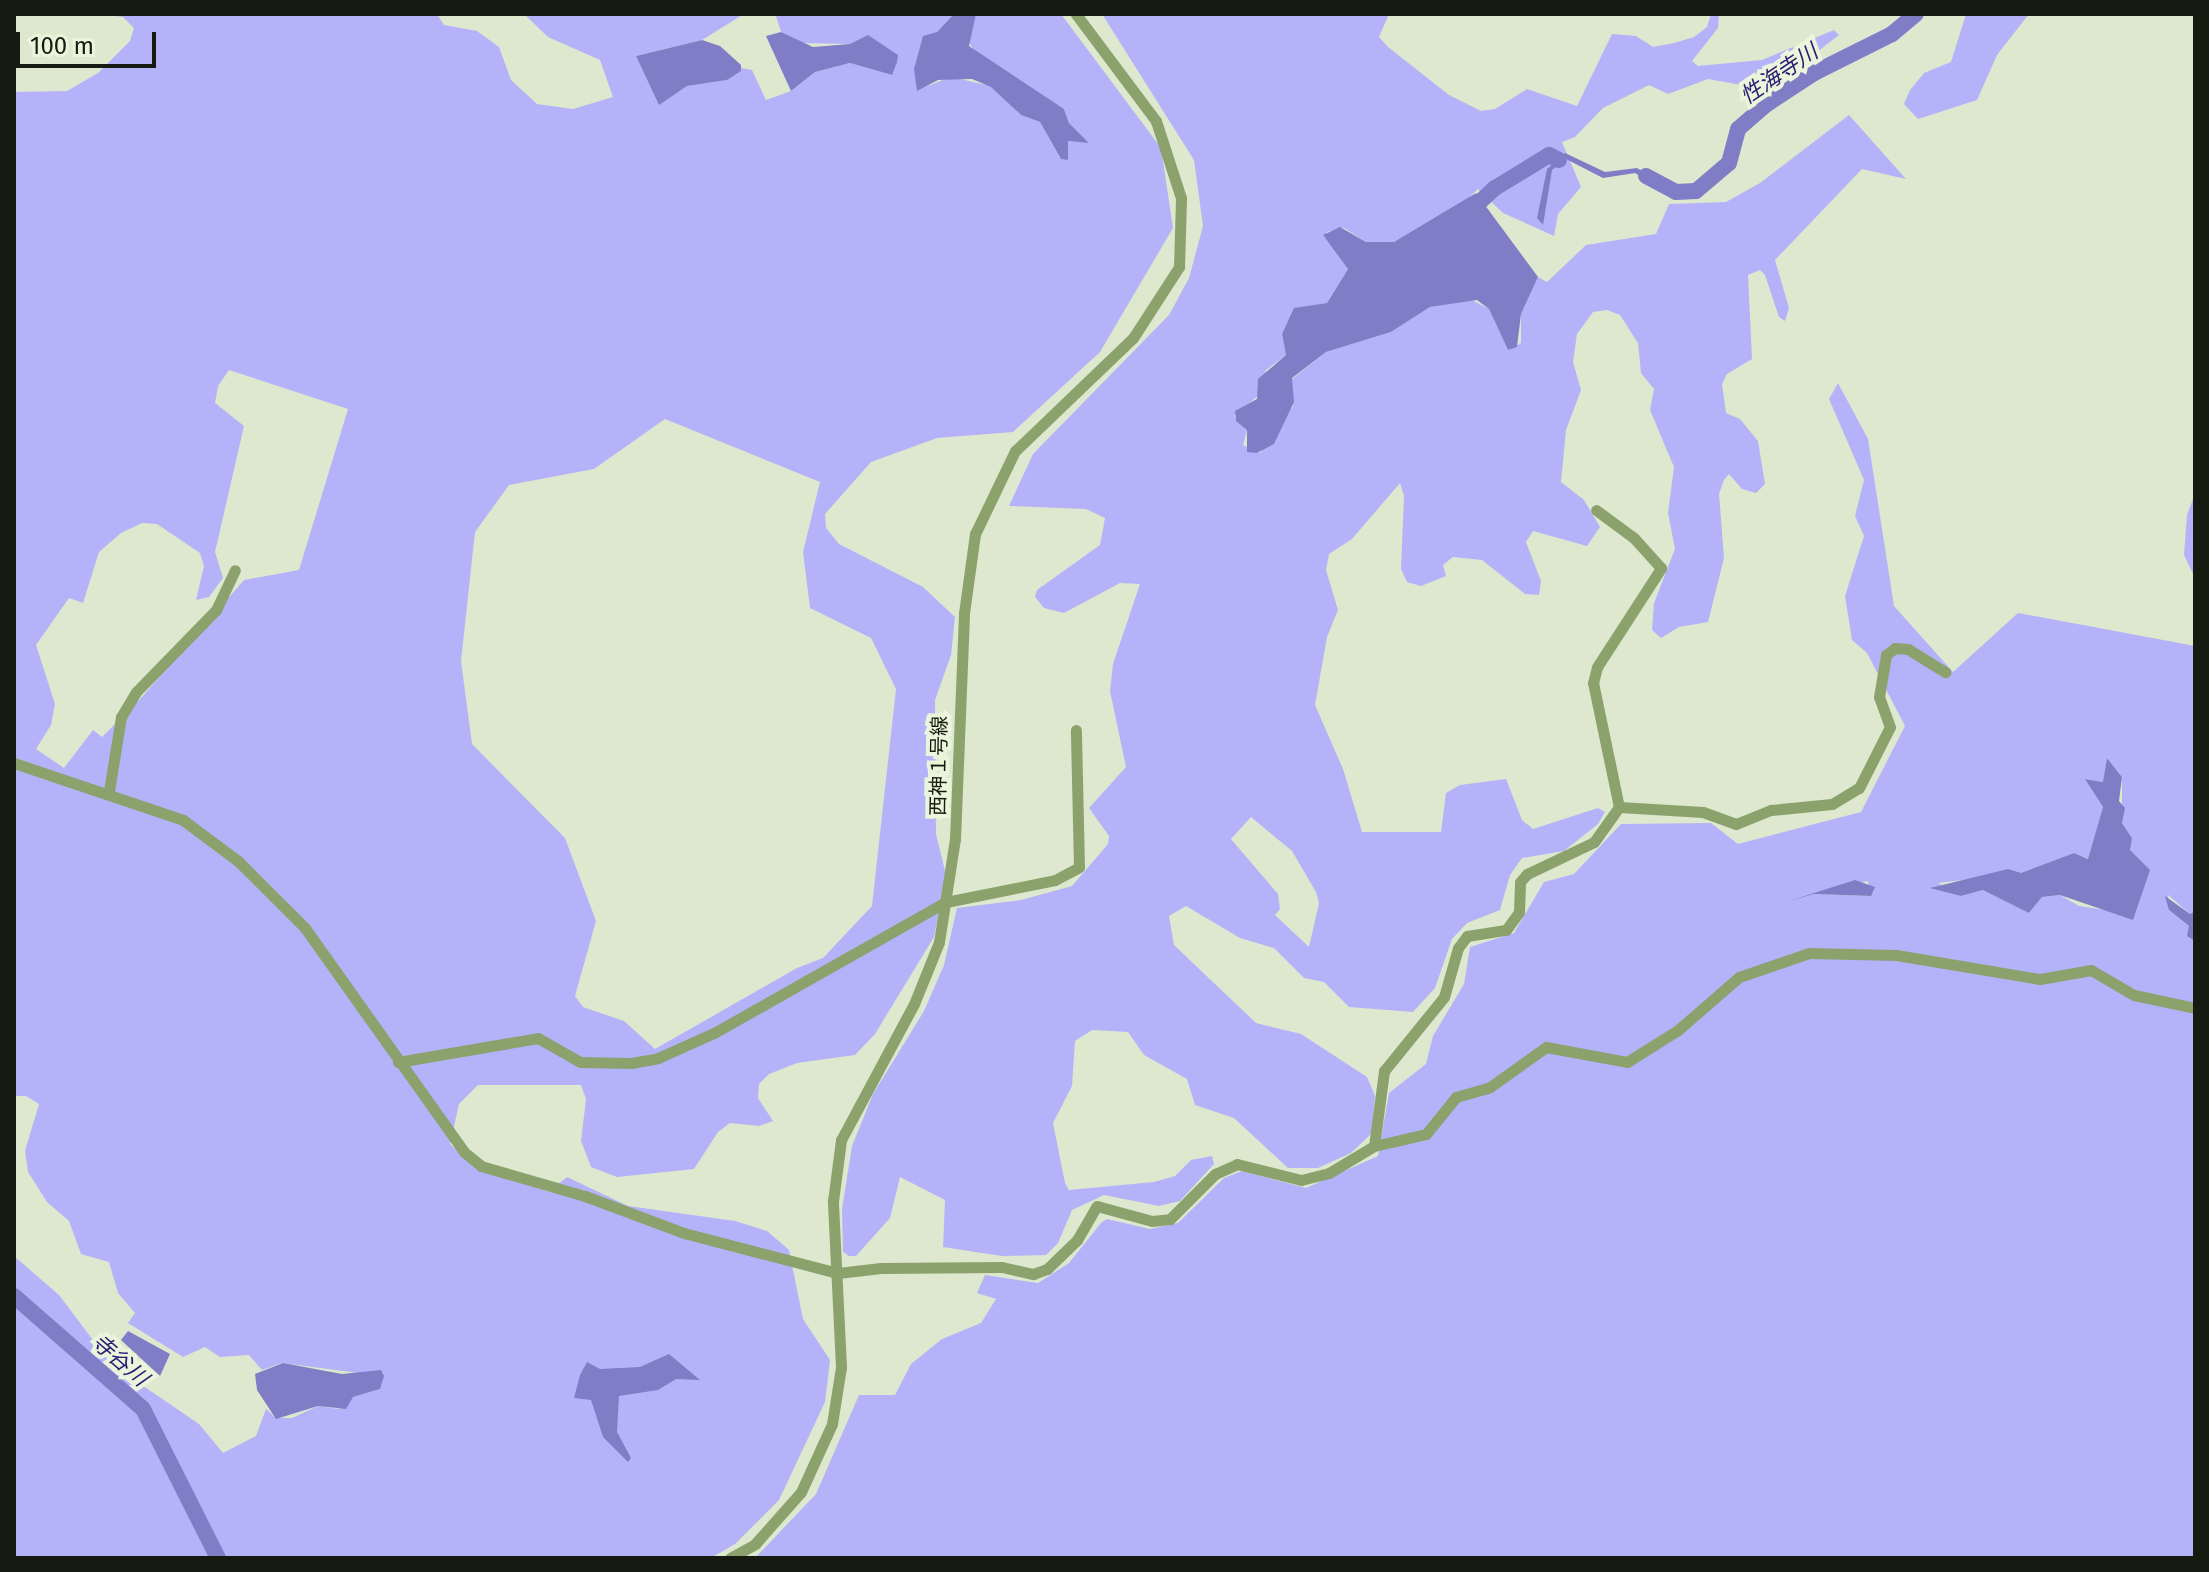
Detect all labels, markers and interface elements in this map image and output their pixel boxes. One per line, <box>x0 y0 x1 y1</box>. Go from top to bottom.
scale bar <box>20 16 160 66</box>
text: 100 m <box>30 32 94 60</box>
water label: 性海寺川 <box>1735 38 1823 110</box>
street label: 西神１号線 <box>926 716 952 816</box>
water label: 寺谷川 <box>86 1328 154 1392</box>

